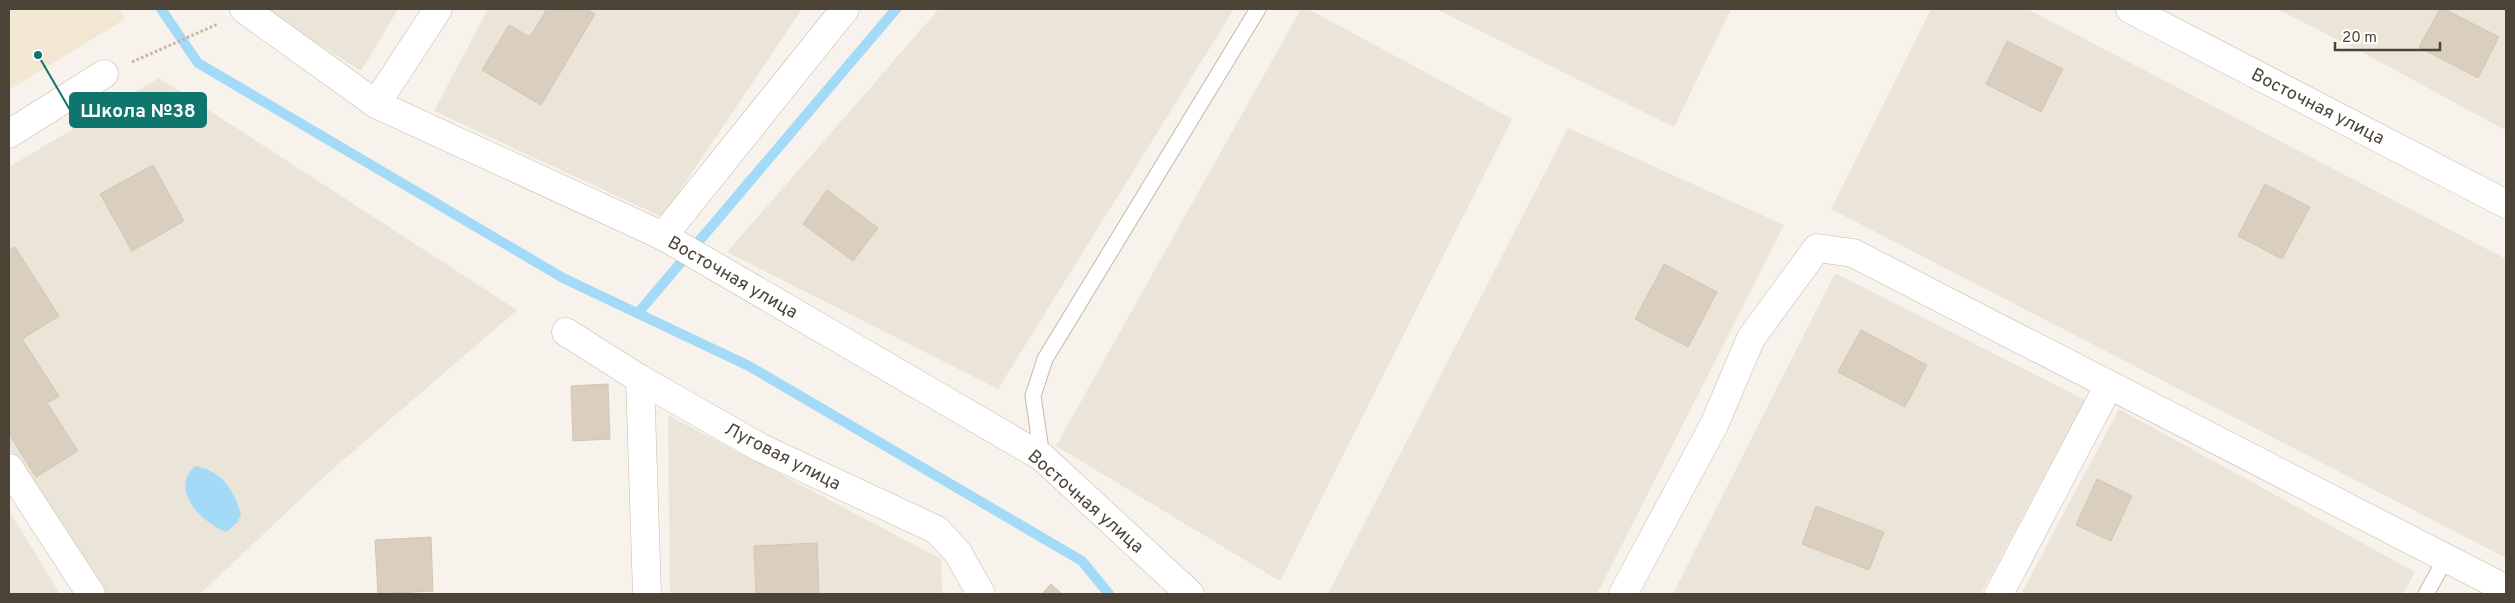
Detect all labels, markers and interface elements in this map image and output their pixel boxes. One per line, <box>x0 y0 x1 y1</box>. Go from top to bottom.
scale bar <box>2335 20 2440 52</box>
text: 20 m <box>2342 29 2377 48</box>
street label: Восточная улица <box>2247 64 2388 151</box>
callout: Школа №38 <box>70 93 206 127</box>
text: Школа №38 <box>80 100 196 124</box>
street label: Восточная улица <box>663 232 801 325</box>
street label: Луговая улица <box>720 418 844 496</box>
street label: Восточная улица <box>1022 445 1148 559</box>

